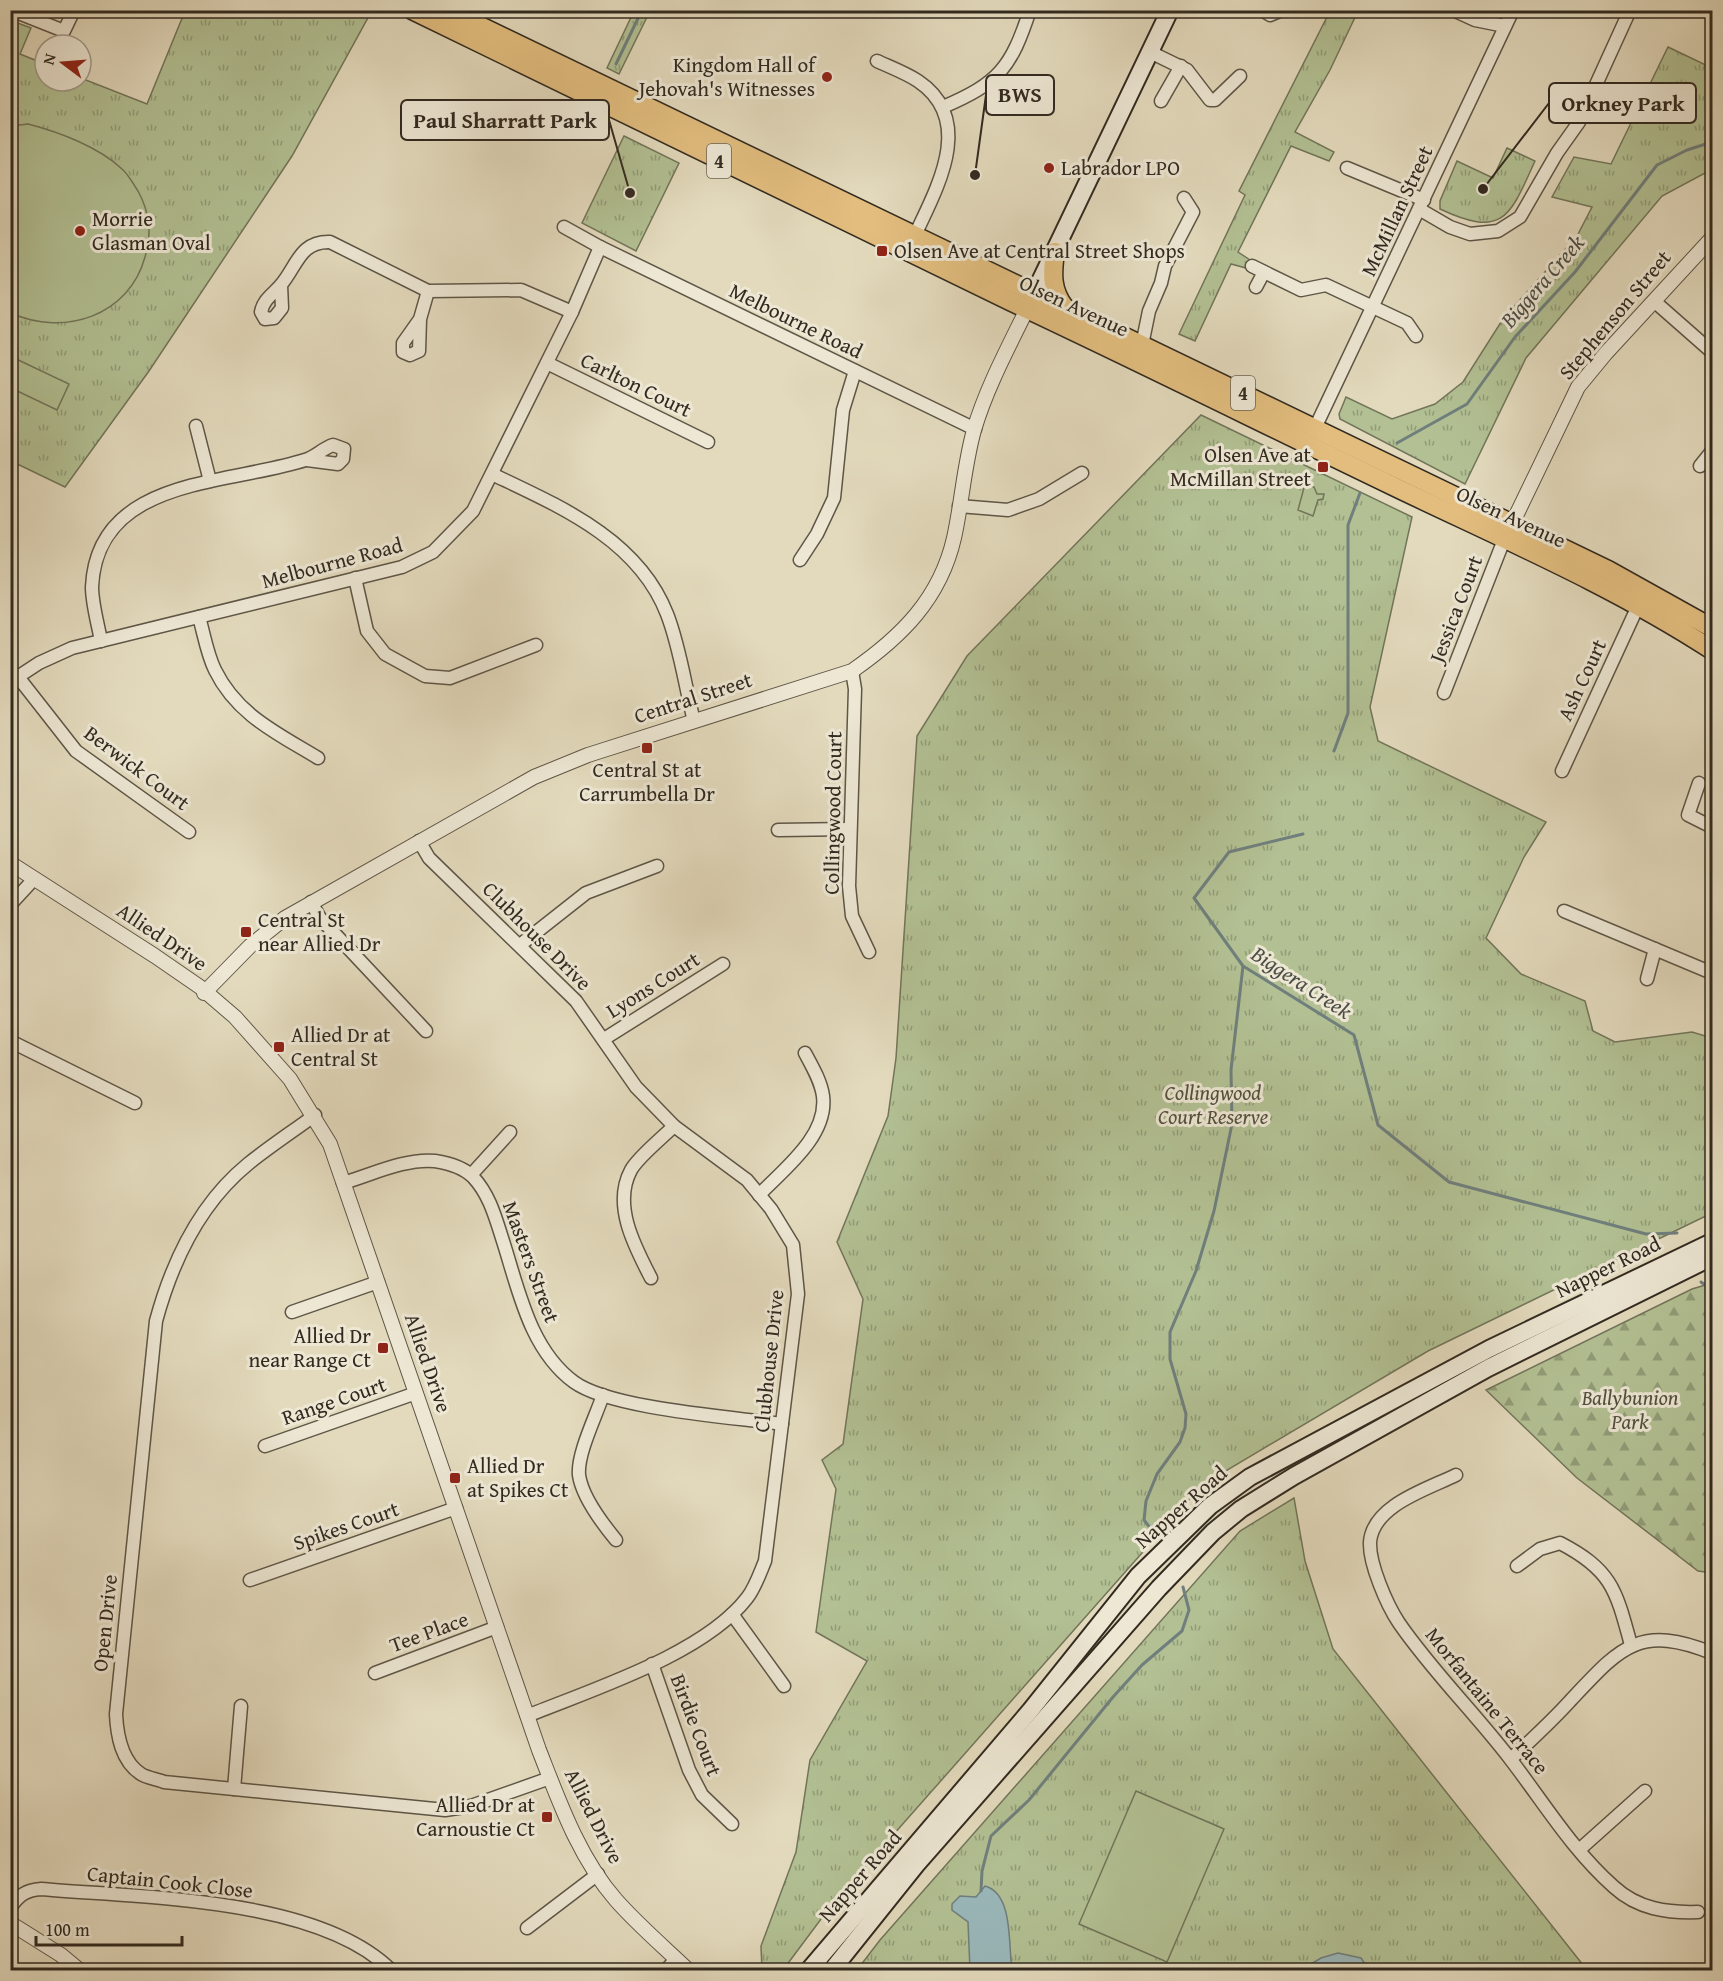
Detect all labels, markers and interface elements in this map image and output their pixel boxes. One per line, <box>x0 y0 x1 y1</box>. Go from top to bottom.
north arrow <box>33 33 93 93</box>
place label: Kingdom Hall of Jehovah's Witnesses <box>636 49 817 104</box>
text: N <box>36 50 62 67</box>
marker: Kingdom Hall of Jehovah's Witnesses <box>820 70 834 84</box>
callout: BWS <box>986 75 1054 115</box>
text: BWS <box>998 78 1042 110</box>
callout: Orkney Park <box>1549 83 1696 123</box>
text: Orkney Park <box>1561 87 1685 119</box>
callout: Paul Sharratt Park <box>401 100 609 140</box>
text: Paul Sharratt Park <box>413 104 597 136</box>
street label: McMillan Street <box>1353 140 1441 281</box>
road number: 4 <box>707 144 731 178</box>
place label: Labrador LPO <box>1061 152 1180 183</box>
marker: Labrador LPO <box>1042 161 1056 175</box>
place label: Morrie Glasman Oval <box>92 203 211 258</box>
marker: Morrie Glasman Oval <box>73 224 87 238</box>
water label: Biggera Creek <box>1492 227 1592 335</box>
place label: Olsen Ave at Central Street Shops <box>894 235 1185 266</box>
street label: Stephenson Street <box>1551 243 1679 386</box>
marker: Olsen Ave at Central Street Shops <box>875 244 889 258</box>
street label: Olsen Avenue <box>1014 267 1134 345</box>
street label: Melbourne Road <box>724 275 869 367</box>
street label: Carlton Court <box>575 344 697 425</box>
road number: 4 <box>1231 376 1255 410</box>
place label: Olsen Ave at McMillan Street <box>1170 439 1312 494</box>
marker: Olsen Ave at McMillan Street <box>1316 460 1330 474</box>
street label: Olsen Avenue <box>1451 478 1571 556</box>
street label: Melbourne Road <box>258 529 407 596</box>
street label: Jessica Court <box>1420 550 1490 670</box>
street label: Ash Court <box>1549 633 1614 726</box>
street label: Central Street <box>630 664 756 731</box>
street label: Berwick Court <box>78 718 197 818</box>
street label: Collingwood Court <box>816 730 849 895</box>
marker: Central St at Carrumbella Dr <box>640 741 654 755</box>
place label: Central St at Carrumbella Dr <box>579 754 715 809</box>
street label: Clubhouse Drive <box>476 874 599 997</box>
street label: Allied Drive <box>111 895 214 978</box>
place label: Central St near Allied Dr <box>258 904 381 959</box>
marker: Central St near Allied Dr <box>239 925 253 939</box>
water label: Biggera Creek <box>1245 937 1359 1027</box>
street label: Lyons Court <box>600 943 706 1026</box>
place label: Allied Dr at Central St <box>291 1019 391 1074</box>
marker: Allied Dr at Central St <box>272 1040 286 1054</box>
park label: Collingwood Court Reserve <box>1158 1077 1268 1132</box>
street label: Masters Street <box>495 1197 568 1328</box>
street label: Napper Road <box>1550 1227 1666 1305</box>
street label: Clubhouse Drive <box>746 1288 791 1434</box>
street label: Allied Drive <box>397 1309 460 1417</box>
place label: Allied Dr near Range Ct <box>249 1320 372 1375</box>
marker: Allied Dr near Range Ct <box>376 1341 390 1355</box>
street label: Range Court <box>278 1368 391 1433</box>
park label: Ballybunion Park <box>1581 1382 1679 1437</box>
place label: Allied Dr at Spikes Ct <box>467 1450 569 1505</box>
street label: Napper Road <box>1128 1457 1234 1556</box>
marker: Allied Dr at Spikes Ct <box>448 1471 462 1485</box>
street label: Spikes Court <box>289 1493 403 1558</box>
street label: Open Drive <box>84 1573 125 1673</box>
street label: Tee Place <box>385 1603 473 1660</box>
street label: Morfantaine Terrace <box>1418 1620 1557 1781</box>
street label: Birdie Court <box>663 1669 730 1781</box>
street label: Allied Drive <box>557 1763 632 1869</box>
place label: Allied Dr at Carnoustie Ct <box>416 1789 536 1844</box>
marker: Allied Dr at Carnoustie Ct <box>540 1810 554 1824</box>
street label: Napper Road <box>811 1822 909 1929</box>
street label: Captain Cook Close <box>86 1857 255 1906</box>
scale bar <box>36 1909 182 1947</box>
text: 100 m <box>45 1916 90 1943</box>

